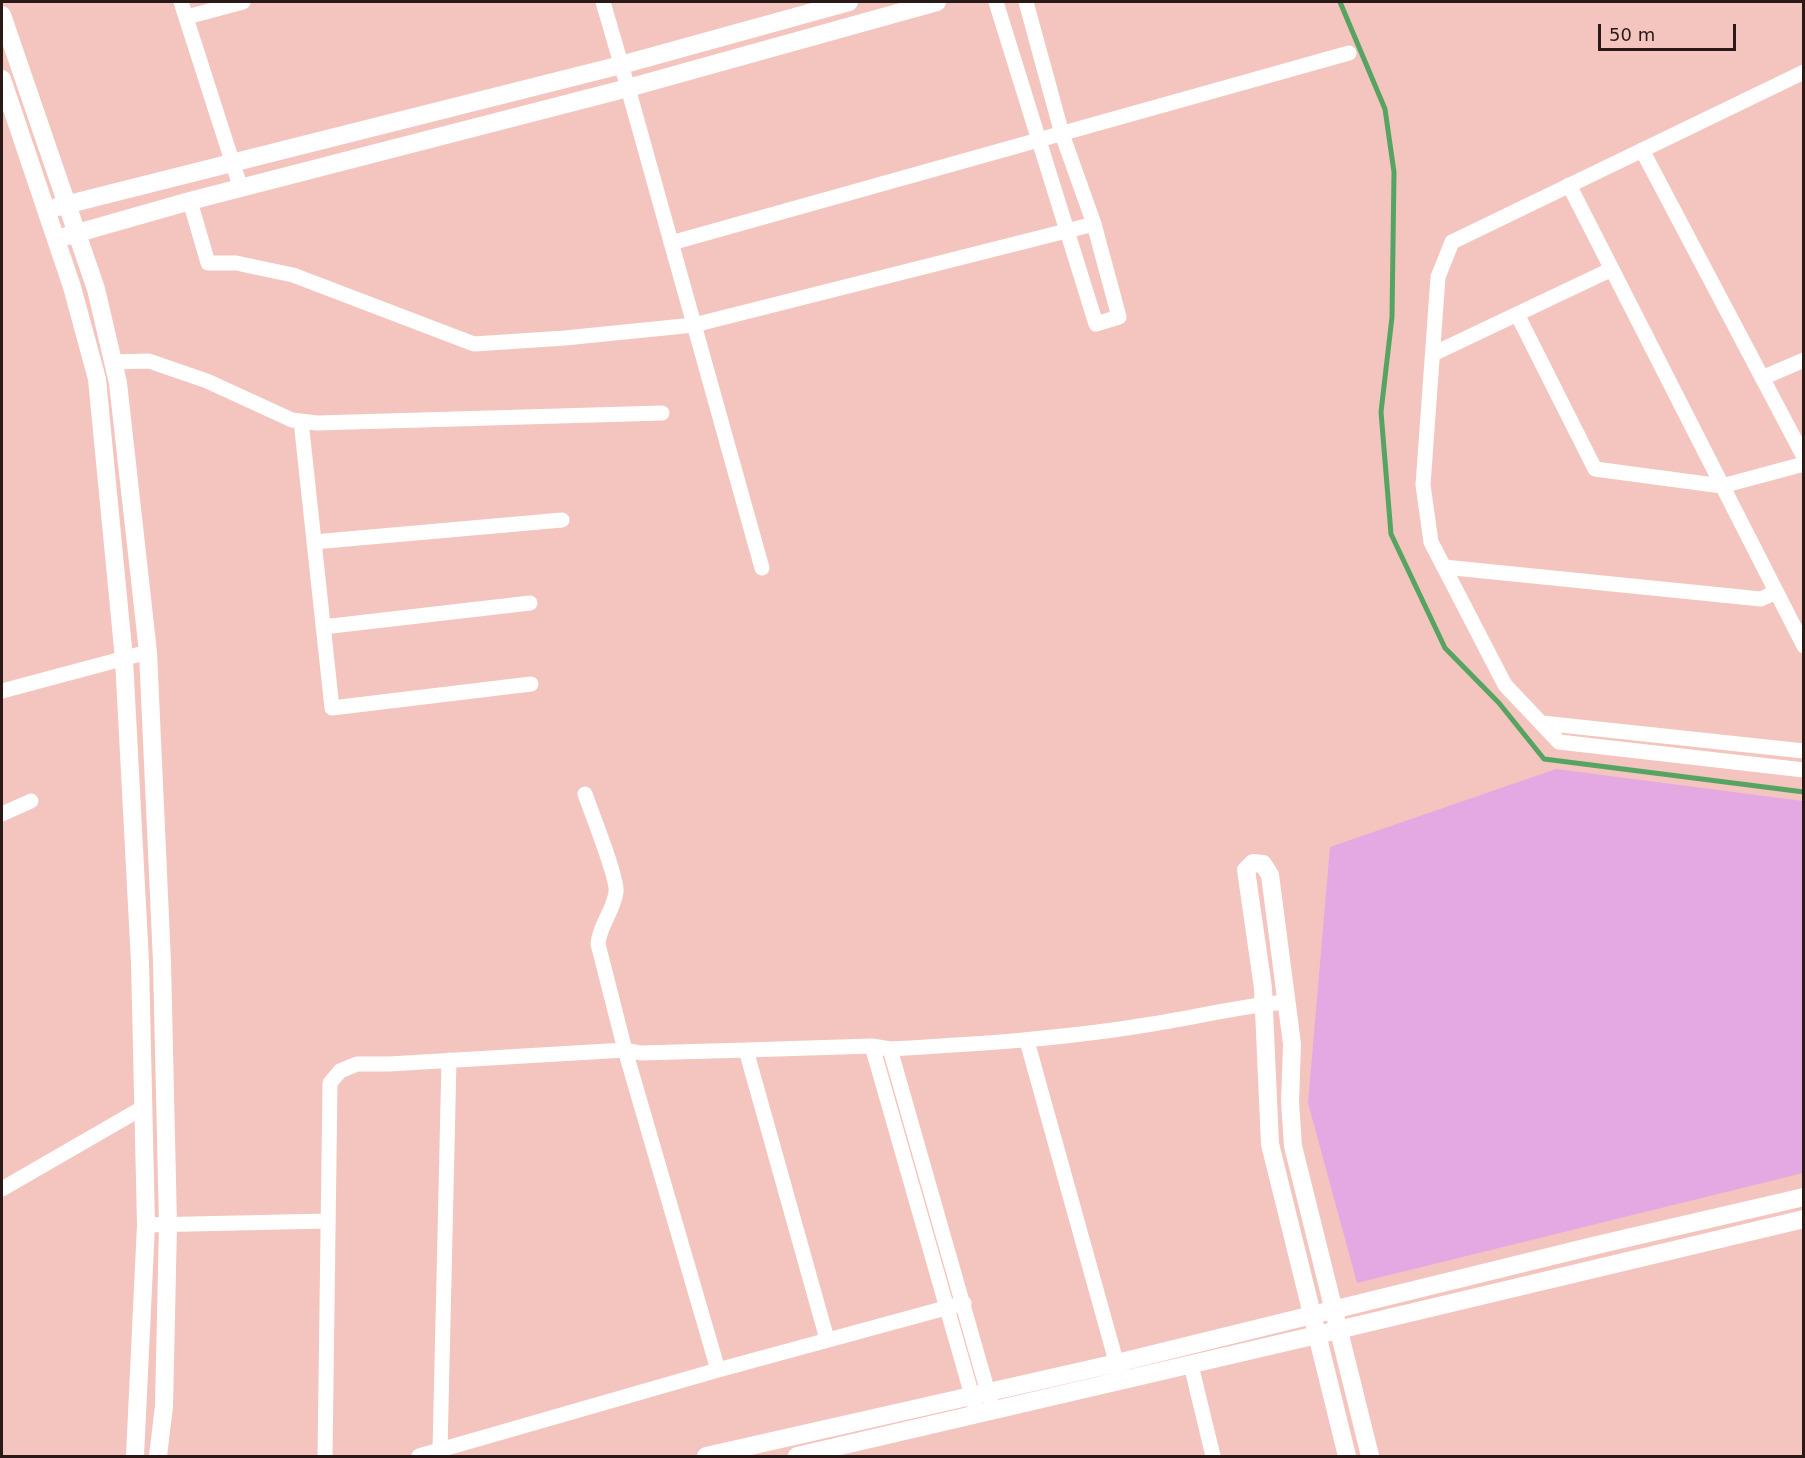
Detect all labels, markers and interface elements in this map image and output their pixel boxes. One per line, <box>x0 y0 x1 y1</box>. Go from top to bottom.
scale bar <box>1601 12 1739 50</box>
text: 50 m <box>1609 24 1655 45</box>

